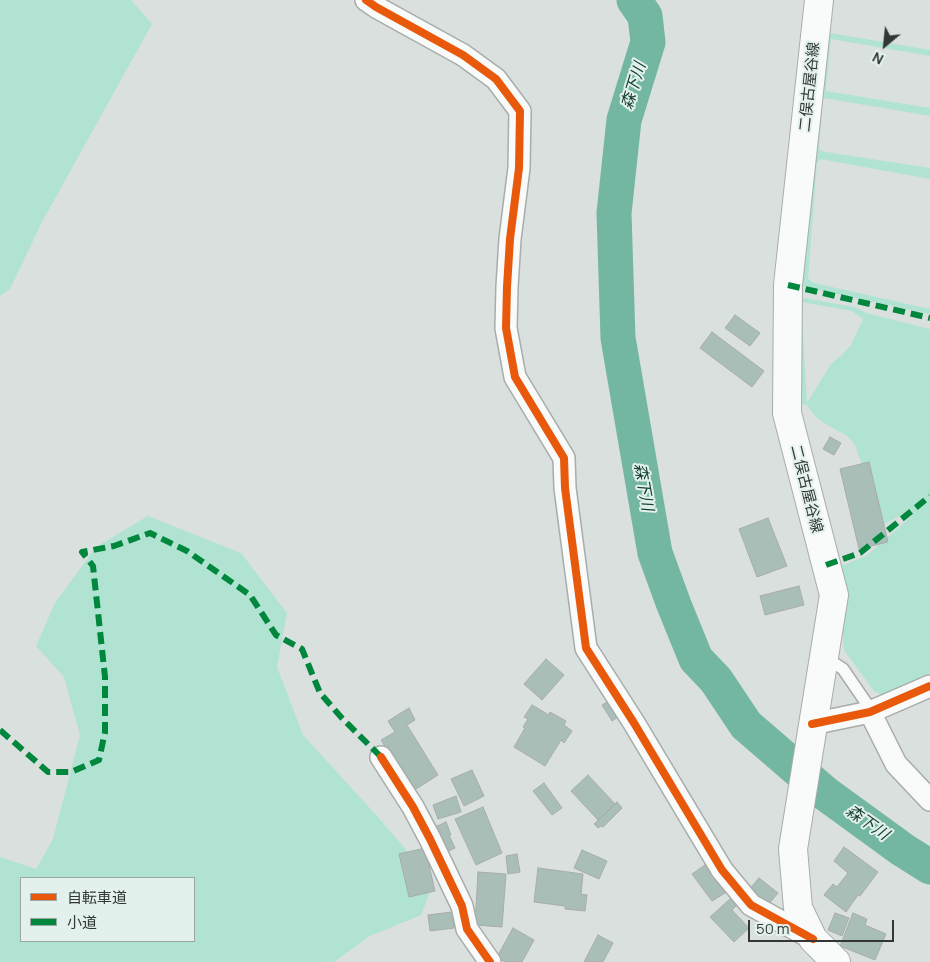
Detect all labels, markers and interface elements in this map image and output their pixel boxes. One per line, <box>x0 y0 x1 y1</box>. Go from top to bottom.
north arrow <box>860 20 910 70</box>
street label: 二俣古屋谷線 <box>796 41 824 133</box>
text: N <box>869 48 887 69</box>
water label: 森下川 <box>618 60 650 112</box>
street label: 二俣古屋谷線 <box>786 443 826 535</box>
water label: 森下川 <box>629 462 657 512</box>
water label: 森下川 <box>842 801 892 845</box>
legend <box>20 877 195 942</box>
text: 自転車道 <box>67 887 127 908</box>
scale bar <box>750 910 896 942</box>
text: 小道 <box>67 912 97 933</box>
text: 50 m <box>756 918 790 939</box>

